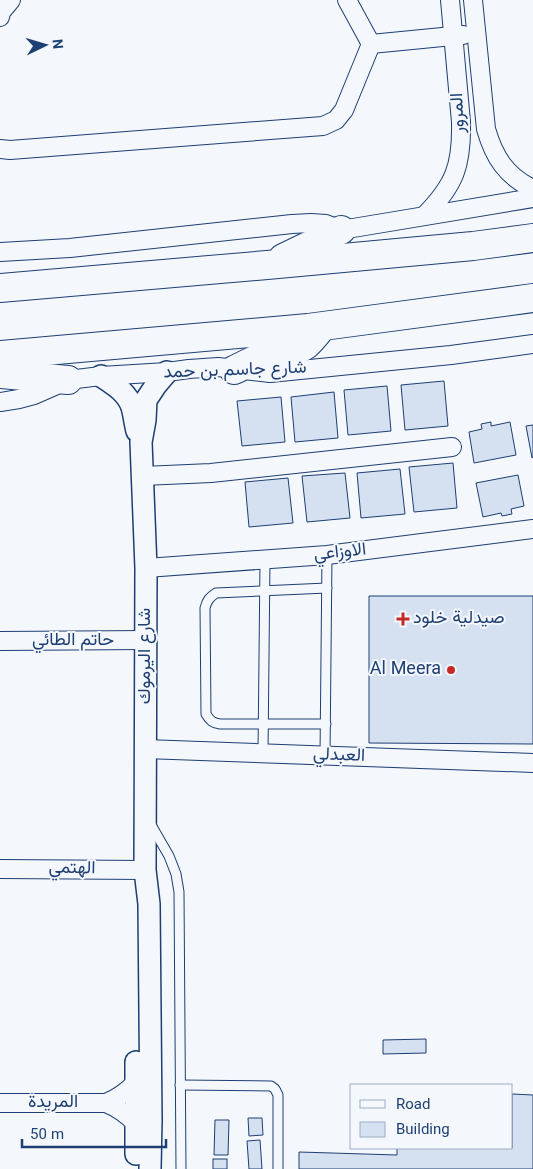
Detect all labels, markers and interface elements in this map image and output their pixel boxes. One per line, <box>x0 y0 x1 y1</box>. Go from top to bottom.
north arrow <box>20 20 70 70</box>
text: N <box>45 38 67 50</box>
street label: المرور <box>444 92 474 135</box>
street label: شارع جاسم بن حمد <box>163 355 307 387</box>
street label: الاوزاعي <box>312 536 368 570</box>
place label: صيدلية خلود <box>413 605 504 633</box>
street label: شارع اليرموك <box>132 608 160 704</box>
marker: صيدلية خلود <box>397 613 409 625</box>
street label: حاتم الطائي <box>32 627 114 655</box>
place label: Al Meera <box>370 656 441 684</box>
marker: Al Meera <box>445 664 457 676</box>
street label: العبدلي <box>312 741 366 771</box>
street label: الهتمي <box>48 855 96 883</box>
legend <box>350 1084 513 1149</box>
street label: المريدة <box>28 1089 78 1117</box>
text: Road <box>396 1094 430 1117</box>
scale bar <box>22 1116 166 1148</box>
text: Building <box>396 1119 450 1142</box>
text: 50 m <box>30 1124 64 1147</box>

